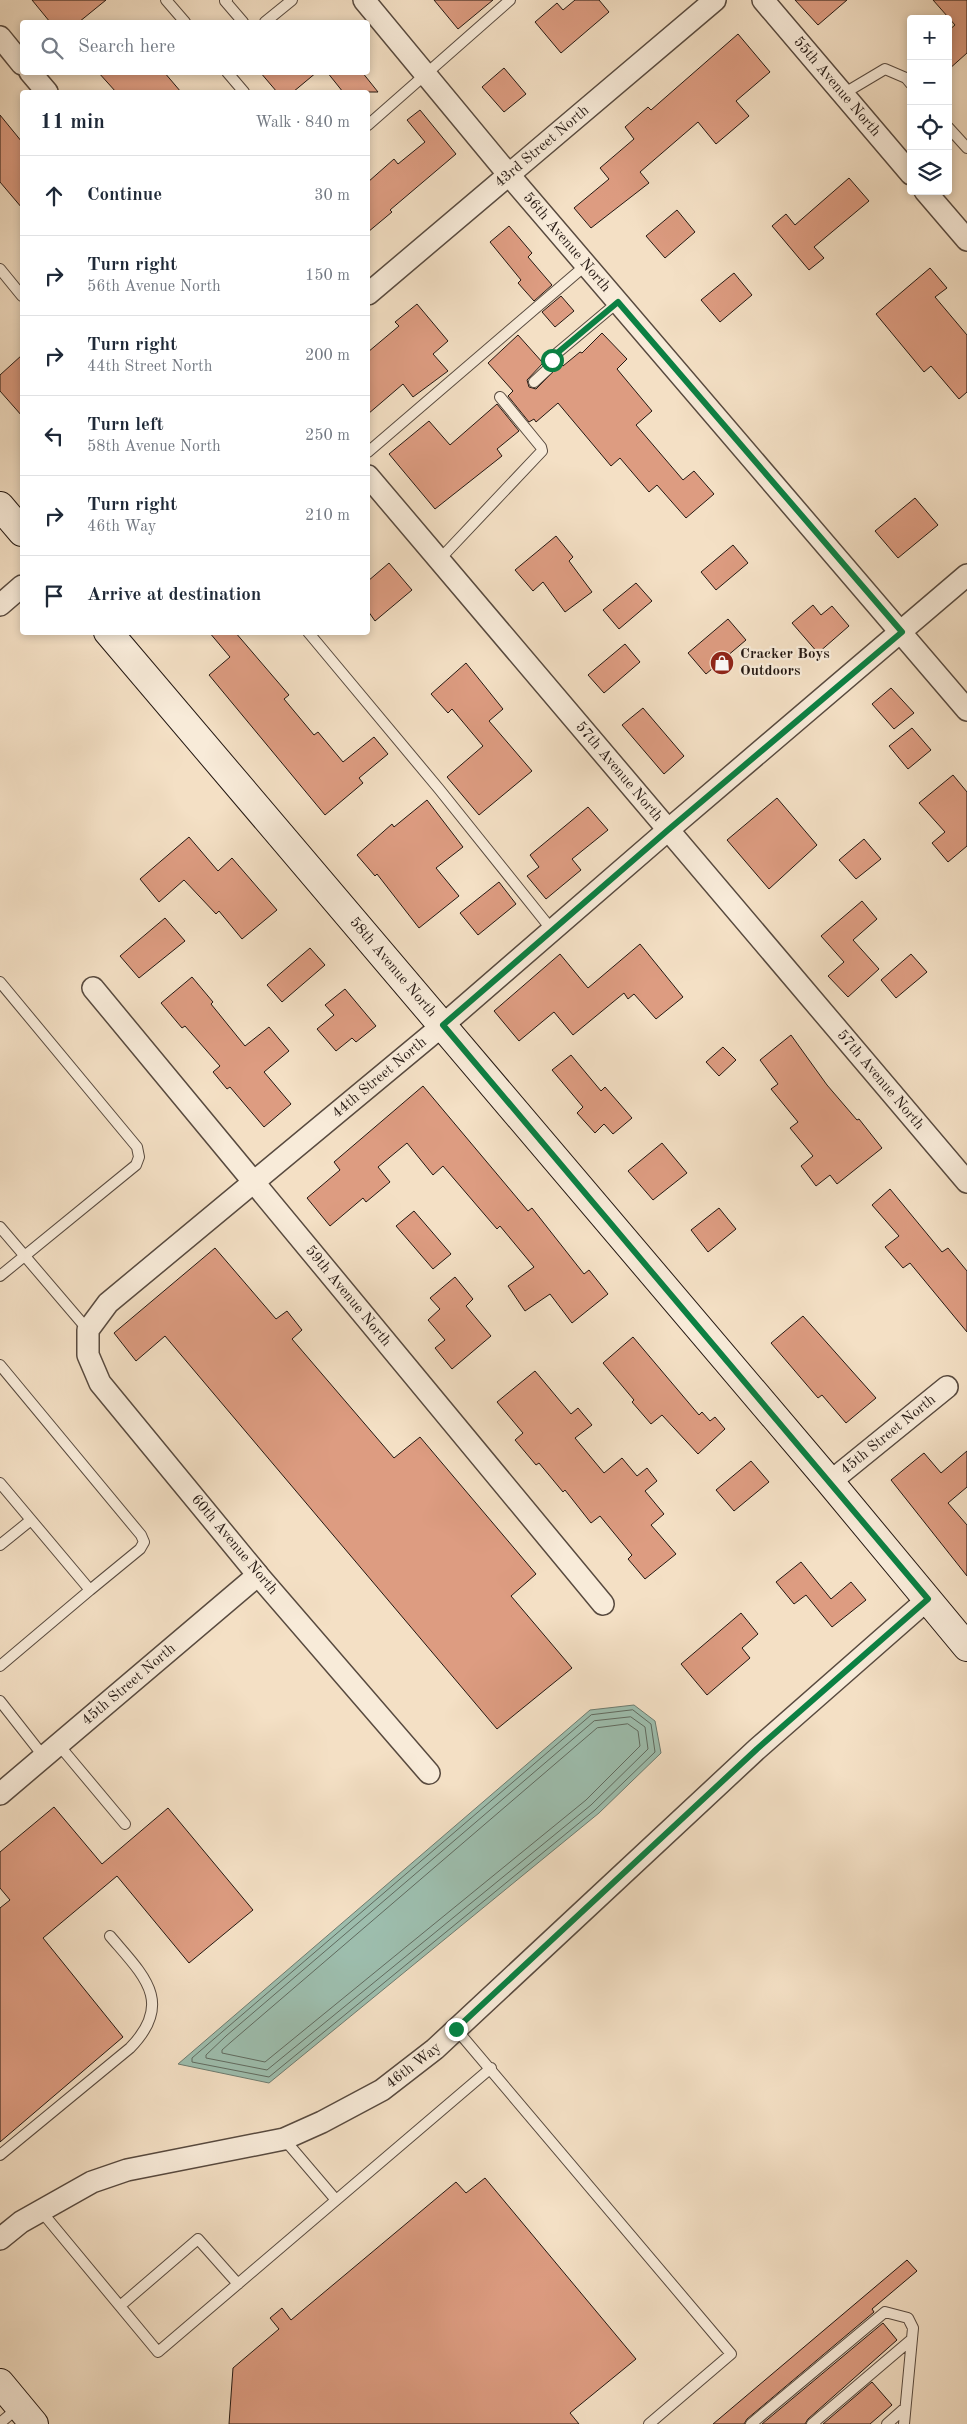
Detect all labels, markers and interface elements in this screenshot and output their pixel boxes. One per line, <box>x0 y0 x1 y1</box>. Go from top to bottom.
map controls <box>907 15 952 195</box>
button: + <box>907 15 952 60</box>
search box <box>20 20 370 75</box>
icon: search <box>38 34 66 62</box>
street label: 55th Avenue North <box>790 34 883 140</box>
text: Search here <box>78 38 175 57</box>
button: − <box>907 60 952 105</box>
street label: 43rd Street North <box>492 103 592 191</box>
button: locate <box>907 105 952 150</box>
text: 11 min <box>40 112 105 133</box>
text: Walk · 840 m <box>255 115 350 131</box>
button: layers <box>907 150 952 195</box>
icon: ahead <box>40 182 68 210</box>
text: Continue <box>87 186 162 205</box>
text: 30 m <box>314 188 350 204</box>
street label: 56th Avenue North <box>520 190 613 295</box>
text: Turn right <box>87 256 177 275</box>
icon: right <box>40 262 68 290</box>
text: 150 m <box>305 268 350 284</box>
text: 56th Avenue North <box>87 279 221 295</box>
text: Turn right <box>87 336 177 355</box>
icon: right <box>40 342 68 370</box>
text: 200 m <box>305 348 350 364</box>
route start <box>541 349 564 372</box>
text: 44th Street North <box>87 359 212 375</box>
text: Turn left <box>87 416 164 435</box>
icon: left <box>40 422 68 450</box>
text: 250 m <box>305 428 350 444</box>
text: 58th Avenue North <box>87 439 221 455</box>
text: Turn right <box>87 496 177 515</box>
icon: right <box>40 502 68 530</box>
text: 210 m <box>305 508 350 524</box>
text: 46th Way <box>87 519 156 535</box>
icon: arrive <box>40 582 68 610</box>
text: Arrive at destination <box>87 586 261 605</box>
place label: Cracker Boys Outdoors <box>740 647 830 679</box>
shop icon: Cracker Boys Outdoors <box>709 650 735 676</box>
street label: 57th Avenue North <box>573 719 665 825</box>
street label: 58th Avenue North <box>346 915 439 1020</box>
street label: 57th Avenue North <box>834 1027 927 1133</box>
street label: 44th Street North <box>329 1034 429 1121</box>
street label: 59th Avenue North <box>302 1243 394 1349</box>
street label: 45th Street North <box>838 1392 939 1478</box>
street label: 60th Avenue North <box>188 1492 280 1598</box>
street label: 45th Street North <box>79 1641 179 1728</box>
route end <box>445 2018 468 2041</box>
street label: 46th Way <box>383 2040 444 2091</box>

